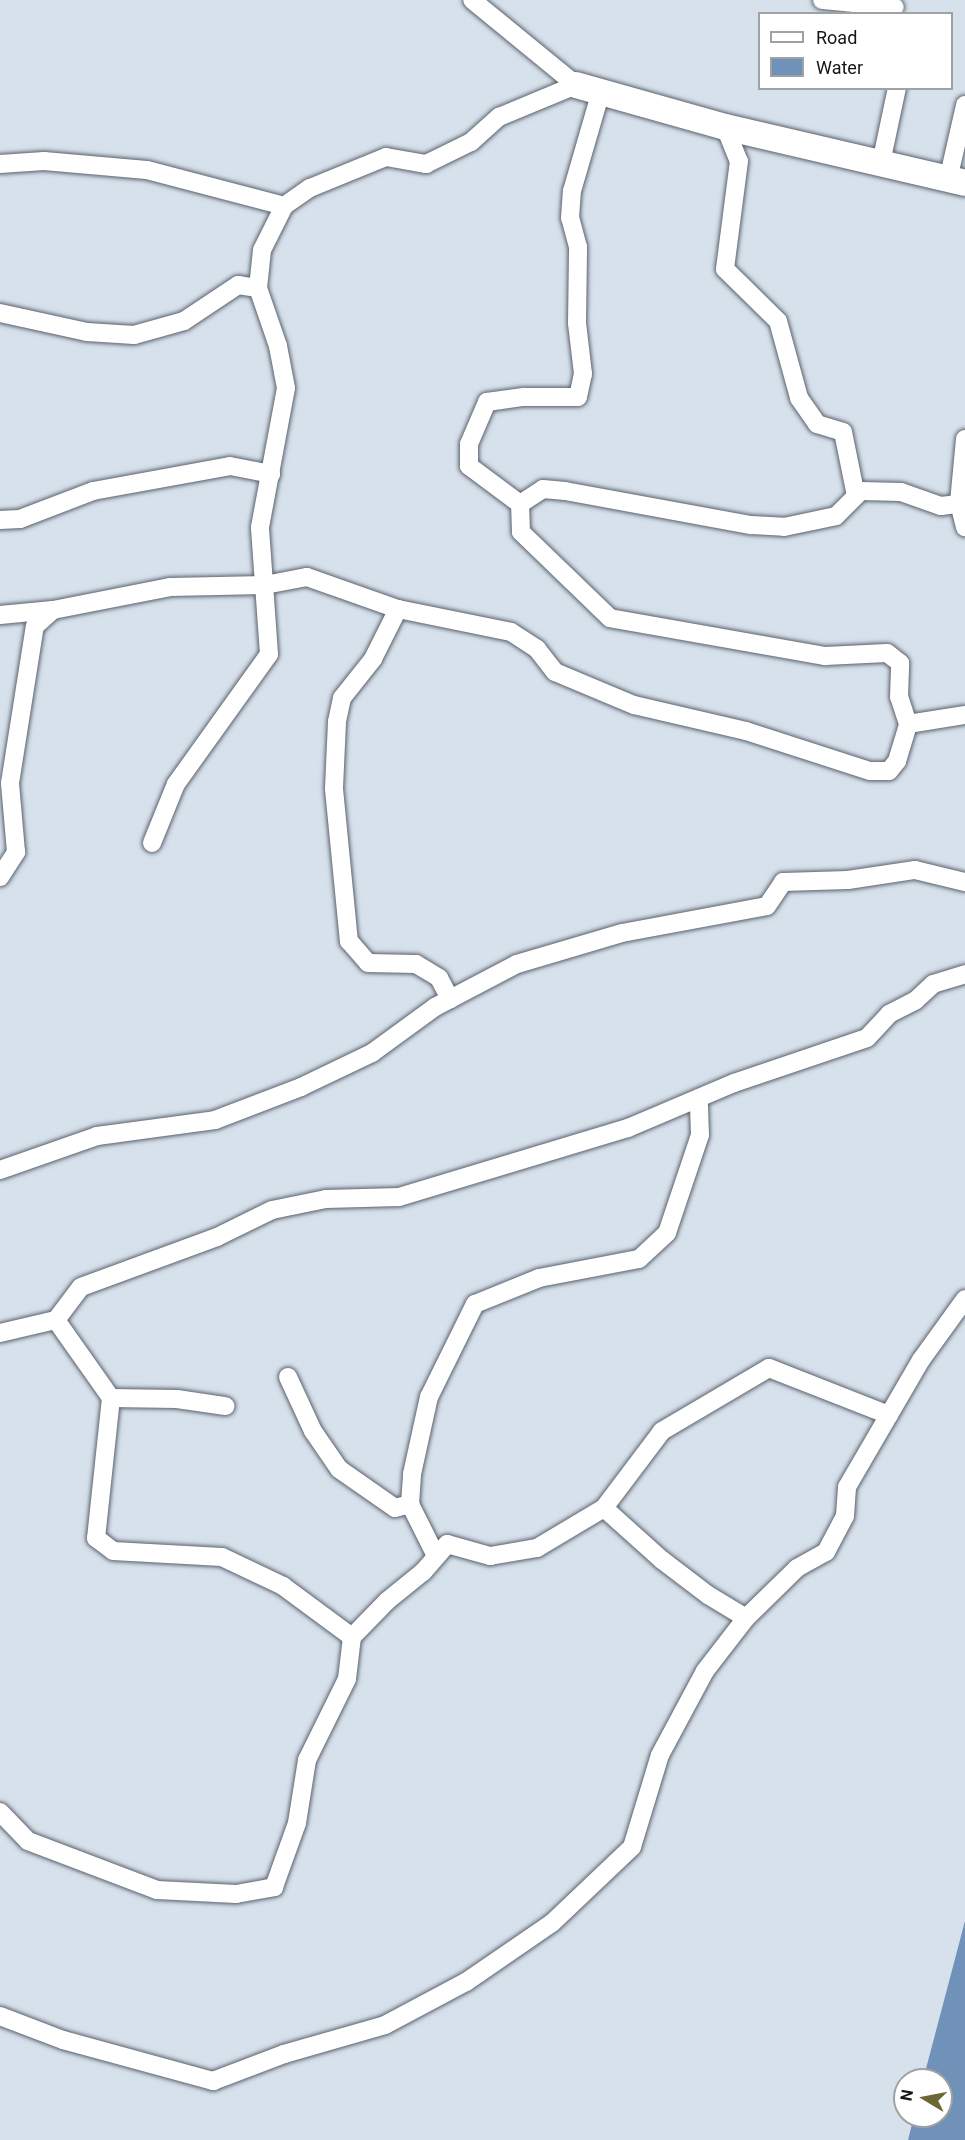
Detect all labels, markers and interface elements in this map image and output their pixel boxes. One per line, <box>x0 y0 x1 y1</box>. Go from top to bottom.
legend <box>758 12 953 90</box>
text: Road <box>816 27 857 48</box>
text: Water <box>816 57 863 78</box>
north arrow <box>893 2068 953 2128</box>
text: N <box>896 2088 917 2102</box>

